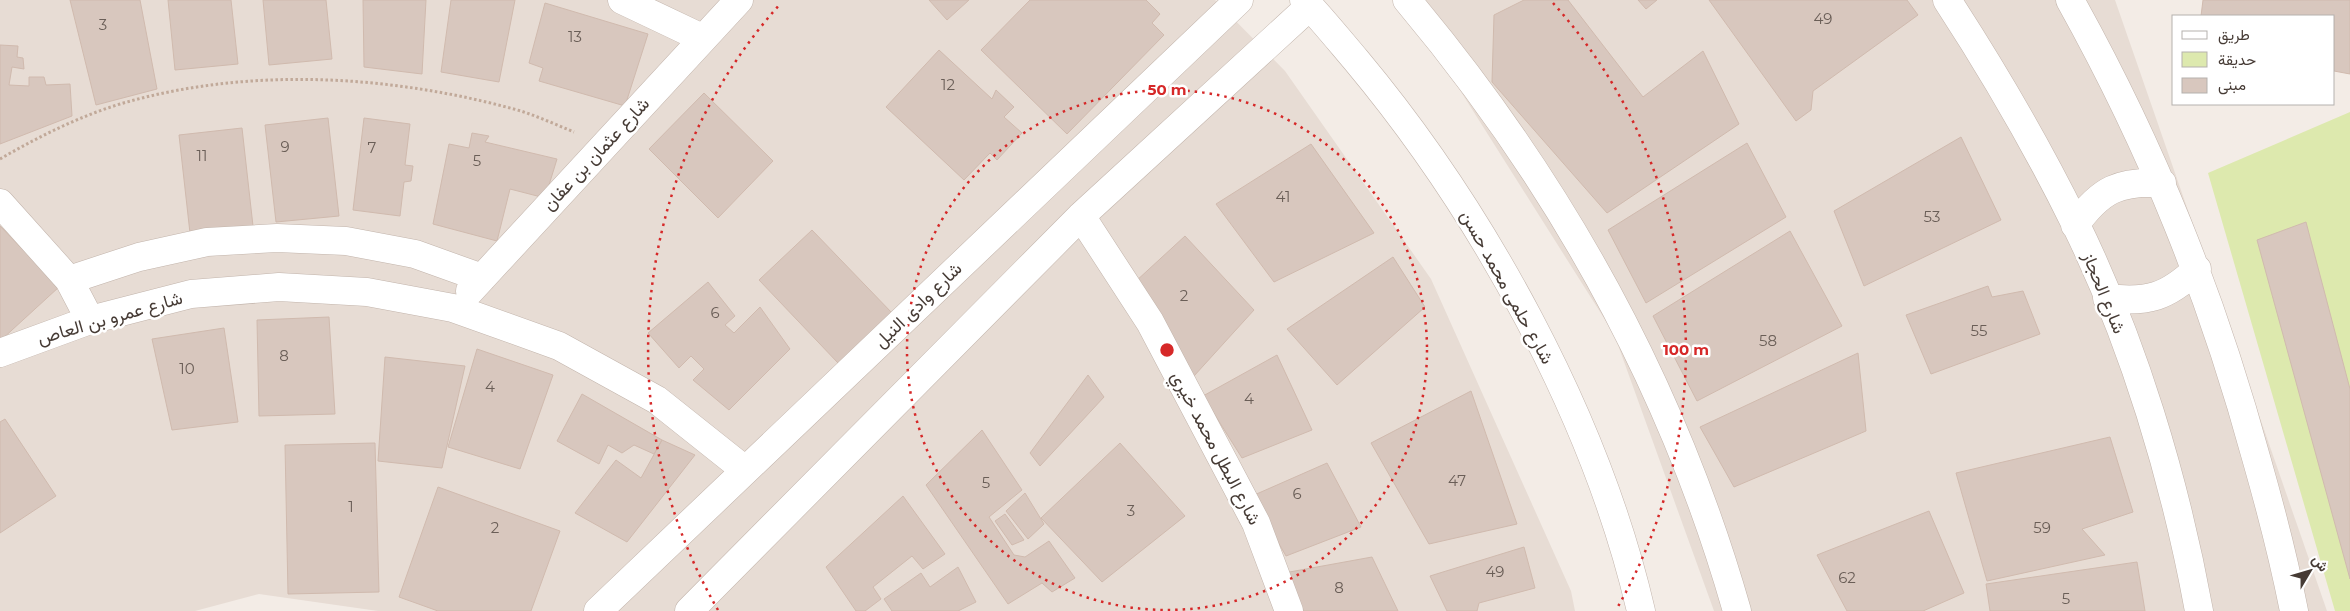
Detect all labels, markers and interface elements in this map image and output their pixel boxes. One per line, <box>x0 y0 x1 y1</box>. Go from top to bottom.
house number: 49 <box>1814 9 1832 28</box>
house number: 3 <box>99 15 107 34</box>
legend <box>2172 15 2335 105</box>
text: طريق <box>2218 25 2250 45</box>
house number: 13 <box>568 27 582 46</box>
text: حديقة <box>2218 50 2256 69</box>
house number: 12 <box>941 75 955 94</box>
text: مبنى <box>2218 75 2246 95</box>
text: 50 m <box>1147 80 1187 99</box>
street label: شارع عثمان بن عفان <box>538 93 655 216</box>
house number: 9 <box>280 137 290 156</box>
house number: 7 <box>368 138 377 157</box>
house number: 11 <box>197 146 207 165</box>
house number: 5 <box>473 151 481 170</box>
house number: 41 <box>1276 187 1290 206</box>
street label: شارع حلمى محمد حسن <box>1455 206 1558 368</box>
house number: 53 <box>1924 207 1940 226</box>
street label: شارع الحجاز <box>2076 248 2130 337</box>
street label: شارع وادى النيل <box>869 258 967 353</box>
house number: 2 <box>1180 286 1188 305</box>
street label: شارع عمرو بن العاص <box>35 287 185 350</box>
house number: 6 <box>710 303 720 322</box>
house number: 55 <box>1971 321 1987 340</box>
house number: 58 <box>1759 331 1777 350</box>
text: 100 m <box>1663 340 1709 359</box>
centre of rings <box>1158 341 1176 359</box>
house number: 8 <box>279 346 289 365</box>
house number: 10 <box>179 359 195 378</box>
street label: شارع البطل محمد خيري <box>1163 367 1266 530</box>
house number: 4 <box>485 377 495 396</box>
house number: 4 <box>1244 389 1254 408</box>
house number: 47 <box>1448 471 1466 490</box>
house number: 5 <box>982 473 990 492</box>
house number: 6 <box>1292 484 1302 503</box>
house number: 1 <box>348 497 354 516</box>
house number: 3 <box>1127 501 1135 520</box>
house number: 2 <box>491 518 499 537</box>
house number: 59 <box>2033 518 2051 537</box>
north arrow <box>2285 546 2335 596</box>
text: ش <box>2308 551 2333 575</box>
house number: 49 <box>1486 562 1504 581</box>
house number: 62 <box>1838 568 1856 587</box>
house number: 8 <box>1334 578 1344 597</box>
house number: 5 <box>2062 589 2070 608</box>

